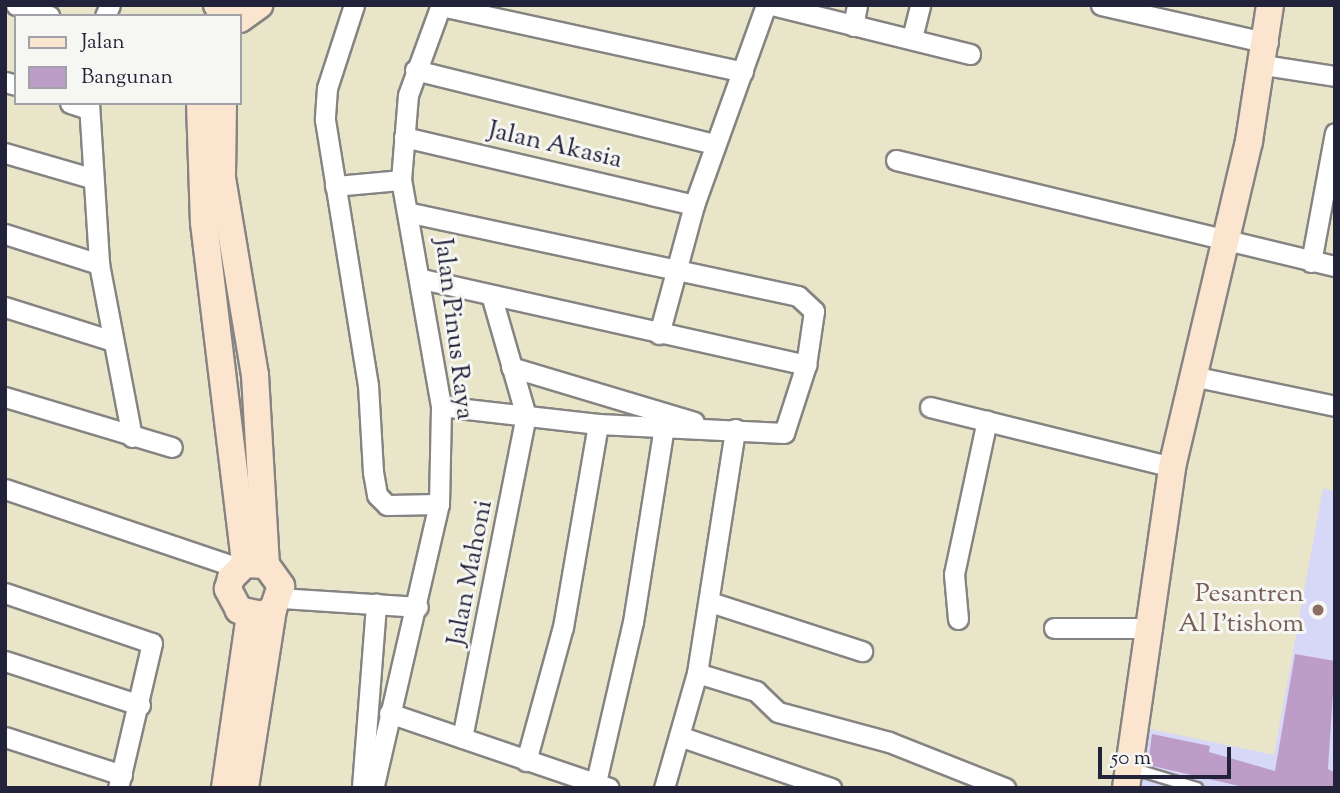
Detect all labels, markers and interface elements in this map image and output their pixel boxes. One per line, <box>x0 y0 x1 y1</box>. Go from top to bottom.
legend <box>14 14 242 105</box>
text: Jalan <box>81 28 125 58</box>
text: Bangunan <box>81 63 173 93</box>
street label: Jalan Akasia <box>485 115 625 177</box>
street label: Jalan Pinus Raya <box>426 237 480 421</box>
street label: Jalan Mahoni <box>442 498 500 648</box>
place label: Pesantren Al I’tishom <box>1178 579 1304 640</box>
marker: Pesantren Al I’tishom <box>1310 602 1326 618</box>
scale bar <box>1102 734 1235 778</box>
text: 50 m <box>1111 744 1151 774</box>

